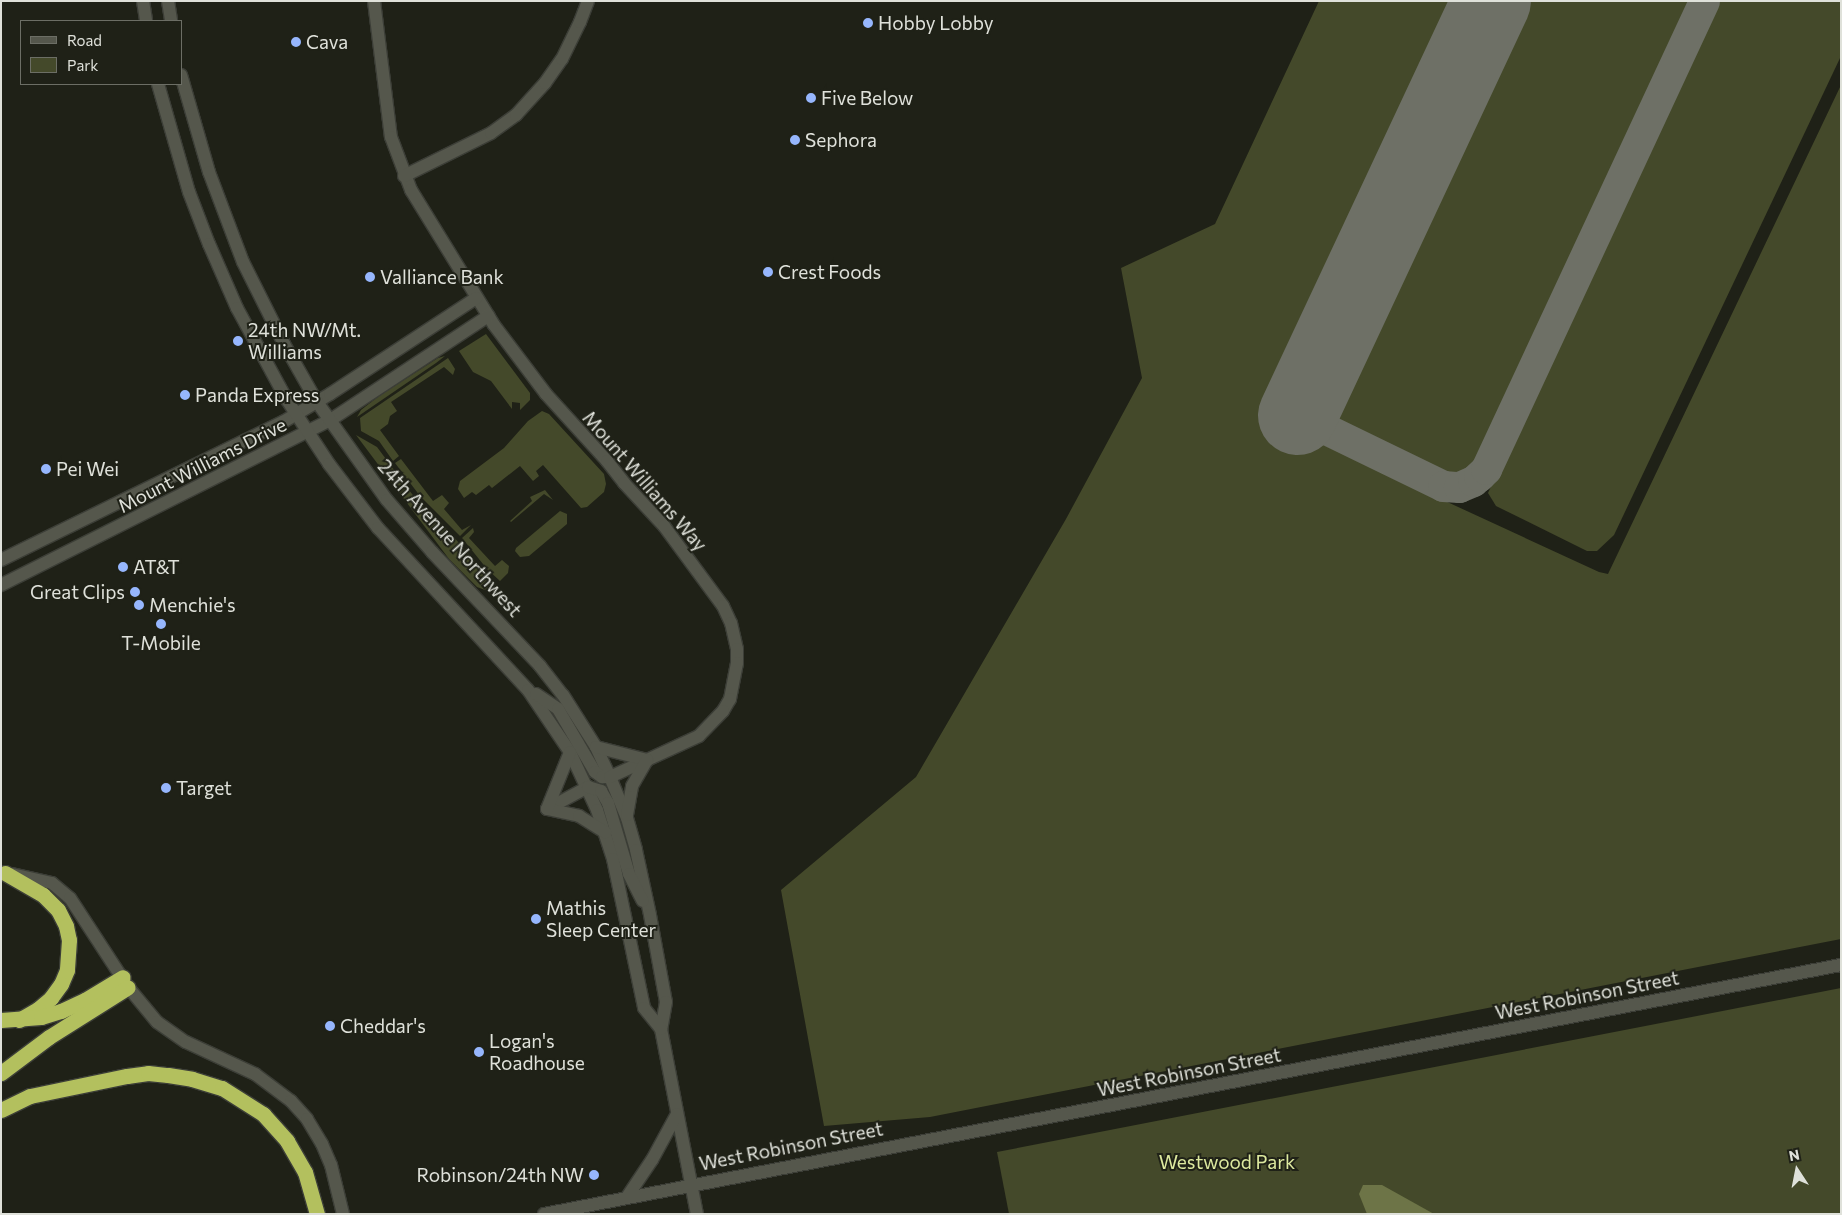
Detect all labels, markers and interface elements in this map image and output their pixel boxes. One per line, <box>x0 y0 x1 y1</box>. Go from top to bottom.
place label: Hobby Lobby <box>878 12 994 34</box>
marker: Hobby Lobby <box>862 17 874 29</box>
legend <box>20 20 182 85</box>
text: Road <box>67 31 102 49</box>
place label: Cava <box>306 31 348 53</box>
marker: Cava <box>290 36 302 48</box>
text: Park <box>67 56 98 74</box>
place label: Five Below <box>821 87 913 109</box>
marker: Five Below <box>805 92 817 104</box>
place label: Sephora <box>805 129 877 151</box>
marker: Sephora <box>789 134 801 146</box>
place label: Crest Foods <box>778 261 881 283</box>
place label: Valliance Bank <box>380 266 504 288</box>
marker: Crest Foods <box>762 266 774 278</box>
marker: Valliance Bank <box>364 271 376 283</box>
place label: 24th NW/Mt. Williams <box>248 319 361 363</box>
marker: 24th NW/Mt. Williams <box>232 335 244 347</box>
place label: Panda Express <box>195 384 319 406</box>
marker: Panda Express <box>179 389 191 401</box>
street label: Mount Williams Way <box>578 406 712 556</box>
street label: Mount Williams Drive <box>114 413 290 517</box>
street label: 24th Avenue Northwest <box>373 455 527 621</box>
place label: Pei Wei <box>56 458 119 480</box>
marker: Pei Wei <box>40 463 52 475</box>
place label: AT&T <box>133 556 180 578</box>
marker: AT&T <box>117 561 129 573</box>
place label: Great Clips <box>30 581 125 603</box>
marker: Great Clips <box>129 586 141 598</box>
place label: Menchie's <box>149 594 236 616</box>
marker: Menchie's <box>133 599 145 611</box>
marker: T-Mobile <box>155 618 167 630</box>
place label: T-Mobile <box>121 632 201 654</box>
place label: Target <box>176 777 232 799</box>
marker: Target <box>160 782 172 794</box>
place label: Mathis Sleep Center <box>546 897 656 941</box>
marker: Mathis Sleep Center <box>530 913 542 925</box>
street label: West Robinson Street <box>1493 966 1681 1024</box>
place label: Cheddar's <box>340 1015 426 1037</box>
marker: Cheddar's <box>324 1020 336 1032</box>
place label: Logan's Roadhouse <box>489 1030 585 1074</box>
street label: West Robinson Street <box>1095 1043 1283 1101</box>
marker: Logan's Roadhouse <box>473 1046 485 1058</box>
street label: West Robinson Street <box>697 1117 885 1175</box>
north arrow <box>1772 1145 1822 1195</box>
text: N <box>1787 1145 1801 1164</box>
park label: Westwood Park <box>1159 1151 1295 1173</box>
place label: Robinson/24th NW <box>417 1164 584 1186</box>
marker: Robinson/24th NW <box>588 1169 600 1181</box>

